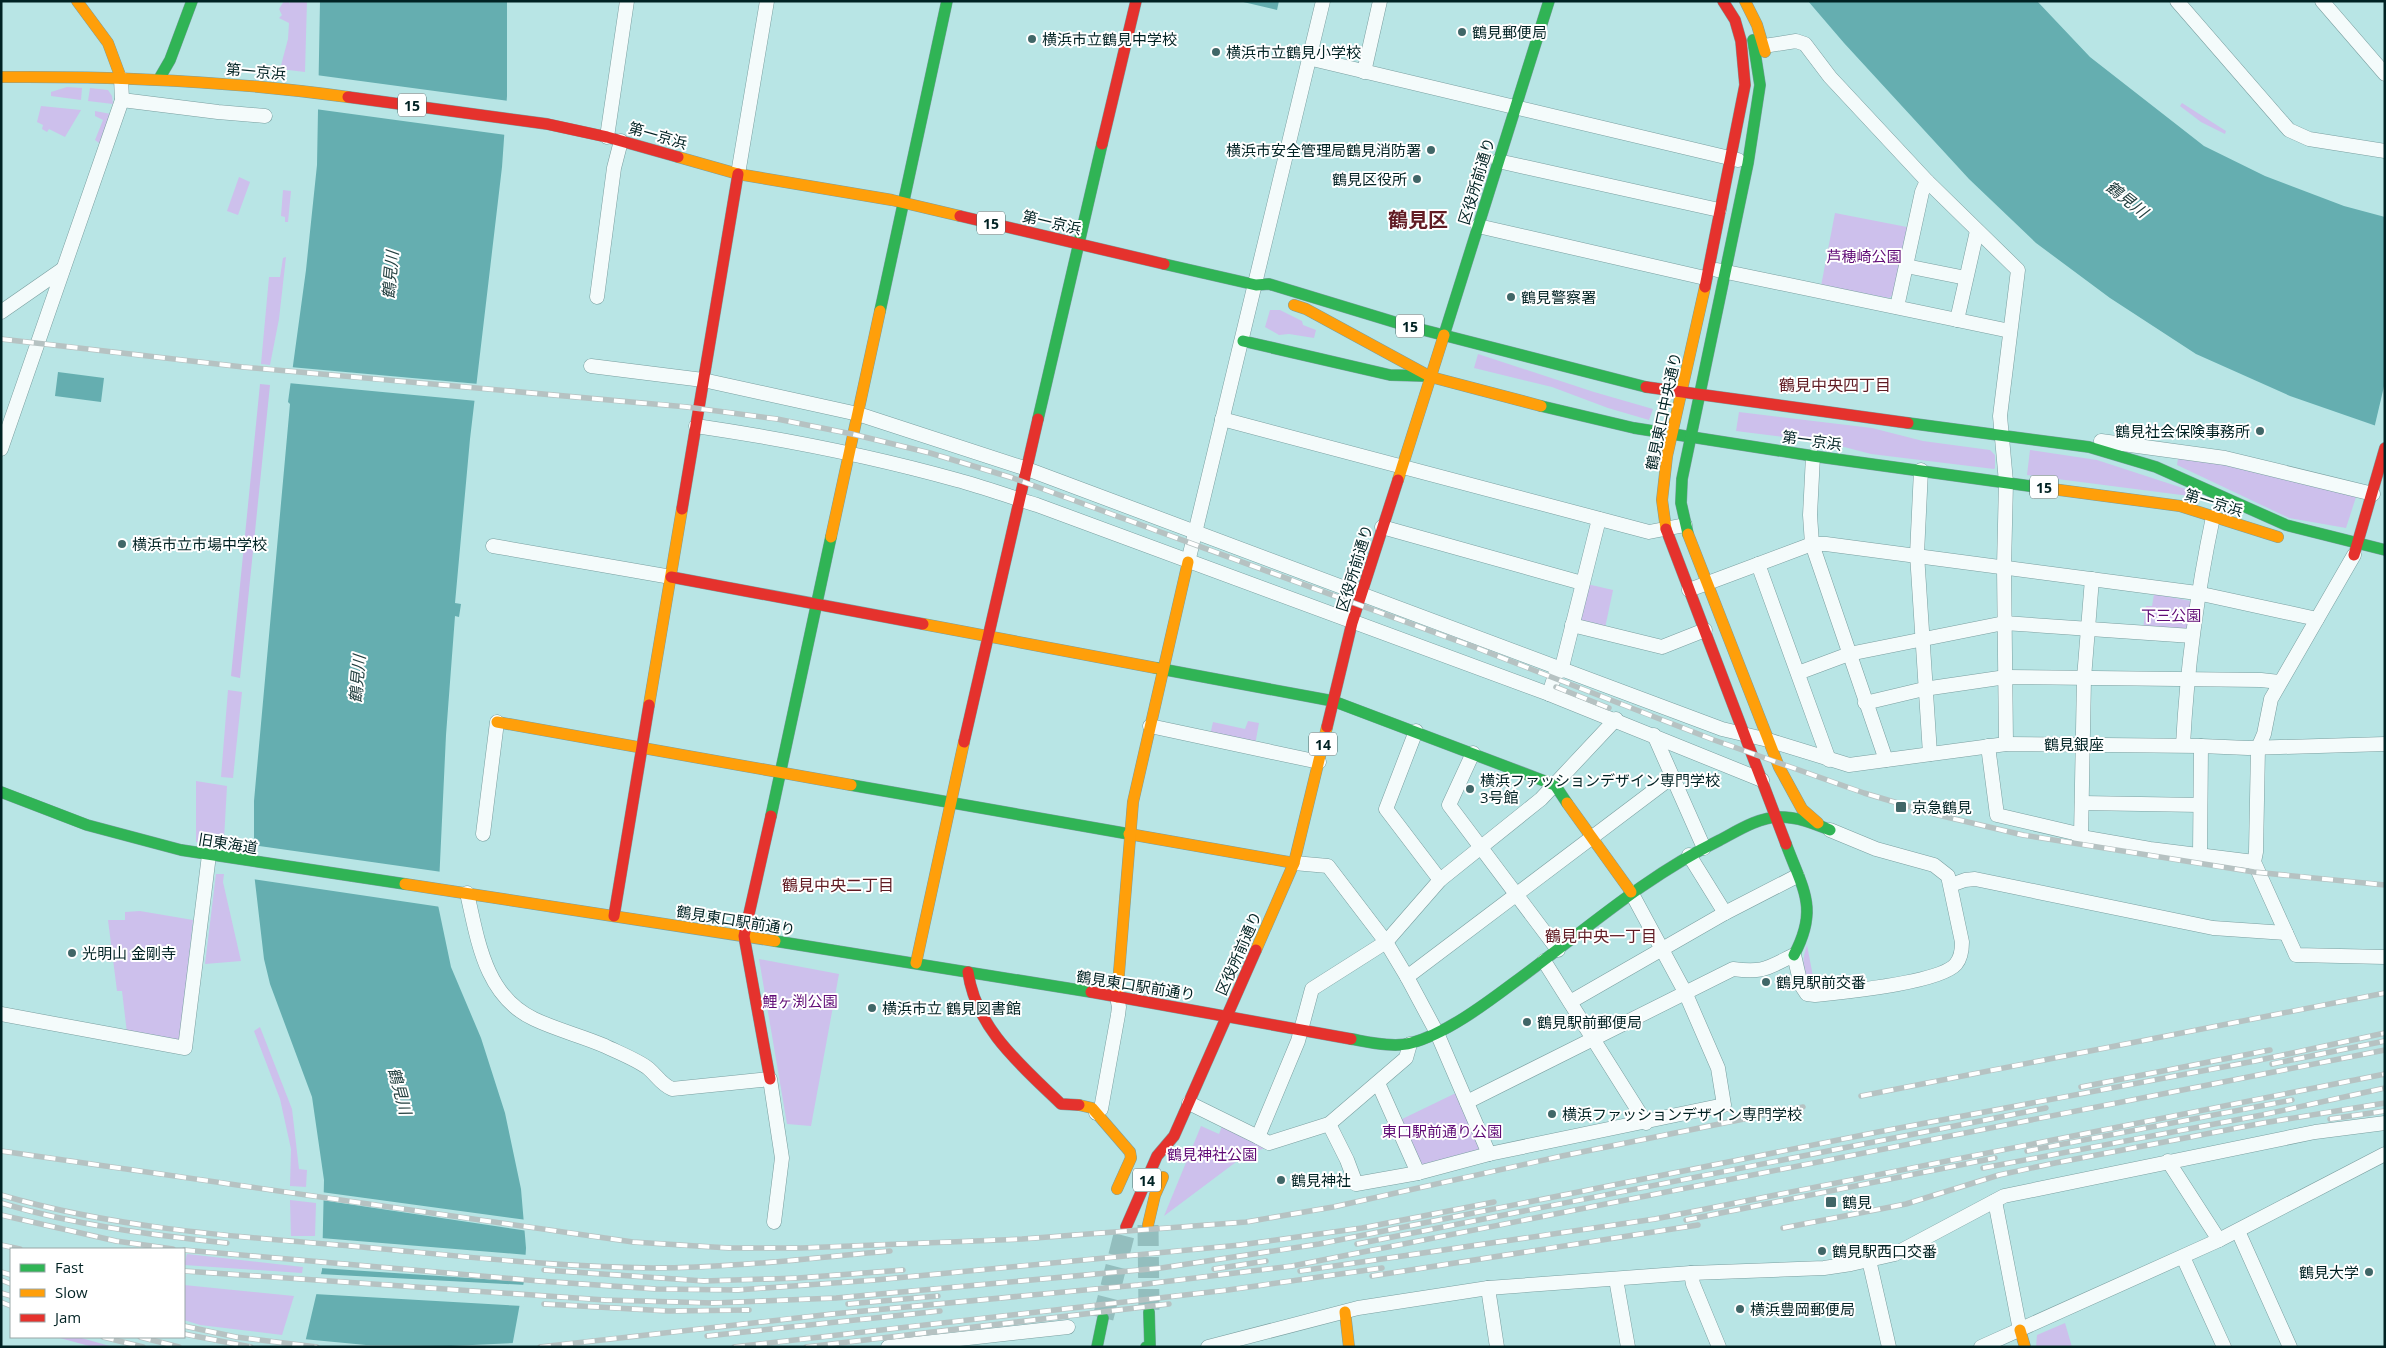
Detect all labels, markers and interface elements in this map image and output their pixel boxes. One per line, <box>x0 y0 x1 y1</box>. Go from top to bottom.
place label: 鶴見郵便局 <box>1472 22 1547 42</box>
marker: 鶴見郵便局 <box>1456 26 1468 38</box>
place label: 横浜市立鶴見中学校 <box>1042 29 1177 49</box>
marker: 横浜市立鶴見中学校 <box>1026 33 1038 45</box>
place label: 横浜市立鶴見小学校 <box>1226 42 1361 62</box>
marker: 横浜市立鶴見小学校 <box>1210 46 1222 58</box>
street label: 第一京浜 <box>225 58 287 84</box>
road number: 15 <box>398 94 426 116</box>
street label: 第一京浜 <box>626 117 690 153</box>
street label: 区役所前通り <box>1453 135 1499 227</box>
place label: 横浜市安全管理局鶴見消防署 <box>1226 140 1421 160</box>
marker: 横浜市安全管理局鶴見消防署 <box>1425 144 1437 156</box>
place label: 鶴見区役所 <box>1332 169 1407 189</box>
marker: 鶴見区役所 <box>1411 173 1423 185</box>
water label: 鶴見川 <box>2101 176 2154 224</box>
street label: 第一京浜 <box>1021 206 1083 238</box>
district label: 鶴見区 <box>1388 206 1448 233</box>
road number: 15 <box>977 212 1005 234</box>
park label: 芦穂崎公園 <box>1826 246 1902 266</box>
water label: 鶴見川 <box>377 248 403 300</box>
place label: 鶴見警察署 <box>1521 287 1596 307</box>
marker: 鶴見警察署 <box>1505 291 1517 303</box>
road number: 15 <box>1396 314 1424 338</box>
street label: 鶴見東口中央通り <box>1641 350 1685 472</box>
district label: 鶴見中央四丁目 <box>1779 374 1891 396</box>
place label: 鶴見社会保険事務所 <box>2115 421 2250 441</box>
marker: 鶴見社会保険事務所 <box>2254 425 2266 437</box>
street label: 第一京浜 <box>1781 426 1843 454</box>
road number: 15 <box>2030 476 2058 498</box>
street label: 第一京浜 <box>2182 484 2246 520</box>
street label: 区役所前通り <box>1331 522 1377 614</box>
place label: 横浜市立市場中学校 <box>132 534 267 554</box>
marker: 横浜市立市場中学校 <box>116 538 128 550</box>
park label: 下三公園 <box>2141 605 2201 625</box>
water label: 鶴見川 <box>344 652 370 704</box>
road number: 14 <box>1309 732 1337 756</box>
street label: 鶴見銀座 <box>2044 734 2104 754</box>
place label: 横浜ファッションデザイン専門学校 3号館 <box>1480 770 1720 807</box>
marker: 横浜ファッションデザイン専門学校 3号館 <box>1464 783 1476 795</box>
place label: 京急鶴見 <box>1912 797 1972 817</box>
marker: 京急鶴見 <box>1894 800 1908 814</box>
street label: 旧東海道 <box>197 828 259 858</box>
district label: 鶴見中央二丁目 <box>782 874 894 896</box>
street label: 鶴見東口駅前通り <box>675 901 797 939</box>
street label: 区役所前通り <box>1211 908 1265 998</box>
district label: 鶴見中央一丁目 <box>1545 925 1657 947</box>
place label: 光明山 金剛寺 <box>82 943 176 963</box>
marker: 光明山 金剛寺 <box>66 947 78 959</box>
street label: 鶴見東口駅前通り <box>1075 966 1197 1004</box>
place label: 鶴見駅前交番 <box>1776 972 1866 992</box>
marker: 鶴見駅前交番 <box>1760 976 1772 988</box>
park label: 鯉ヶ渕公園 <box>762 991 838 1011</box>
place label: 横浜市立 鶴見図書館 <box>882 998 1021 1018</box>
marker: 横浜市立 鶴見図書館 <box>866 1002 878 1014</box>
place label: 鶴見駅前郵便局 <box>1537 1012 1642 1032</box>
marker: 鶴見駅前郵便局 <box>1521 1016 1533 1028</box>
water label: 鶴見川 <box>383 1065 417 1119</box>
place label: 横浜ファッションデザイン専門学校 <box>1562 1104 1802 1124</box>
marker: 横浜ファッションデザイン専門学校 <box>1546 1108 1558 1120</box>
park label: 東口駅前通り公園 <box>1382 1121 1502 1141</box>
park label: 鶴見神社公園 <box>1167 1144 1257 1164</box>
road number: 14 <box>1133 1168 1161 1192</box>
place label: 鶴見神社 <box>1291 1170 1351 1190</box>
marker: 鶴見神社 <box>1275 1174 1287 1186</box>
place label: 鶴見 <box>1842 1192 1872 1212</box>
marker: 鶴見 <box>1824 1195 1838 1209</box>
place label: 鶴見駅西口交番 <box>1832 1241 1937 1261</box>
marker: 鶴見駅西口交番 <box>1816 1245 1828 1257</box>
legend <box>10 1248 185 1338</box>
text: Fast <box>55 1257 84 1277</box>
place label: 鶴見大学 <box>2299 1262 2359 1282</box>
marker: 鶴見大学 <box>2363 1266 2375 1278</box>
text: Slow <box>55 1282 88 1302</box>
place label: 横浜豊岡郵便局 <box>1750 1299 1855 1319</box>
marker: 横浜豊岡郵便局 <box>1734 1303 1746 1315</box>
text: Jam <box>53 1307 81 1327</box>

